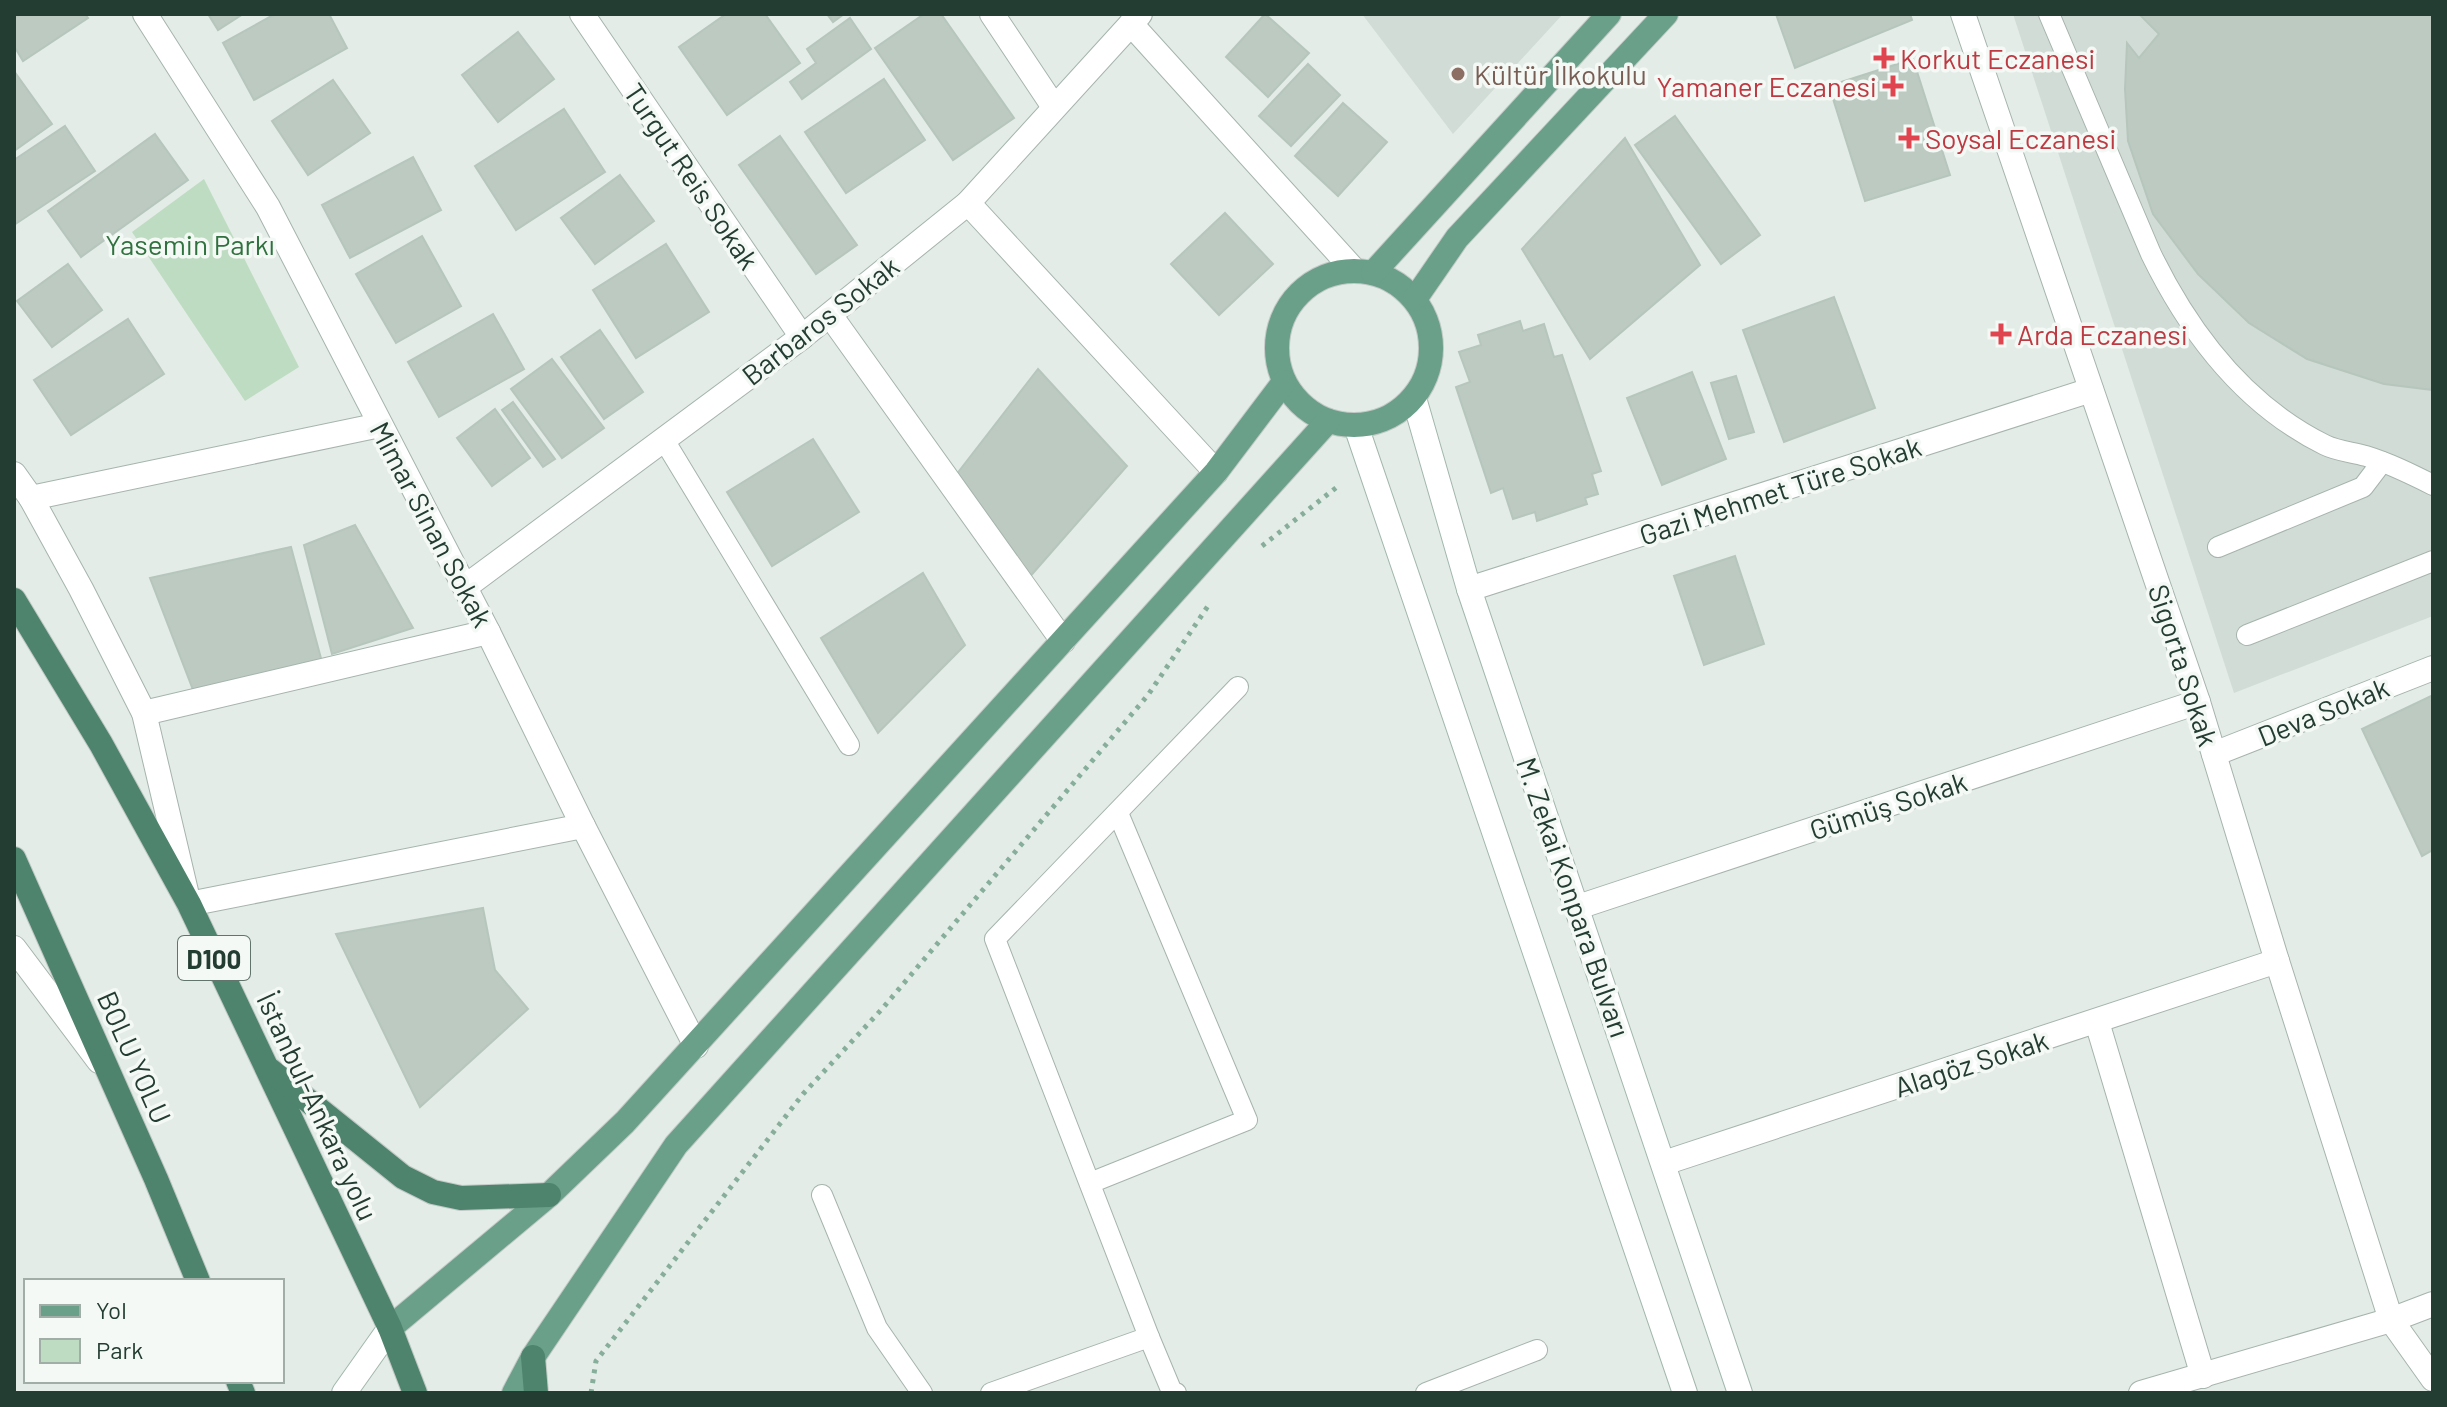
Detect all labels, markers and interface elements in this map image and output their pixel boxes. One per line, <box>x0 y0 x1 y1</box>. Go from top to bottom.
place label: Korkut Eczanesi <box>1900 41 2096 75</box>
marker: Korkut Eczanesi <box>1875 49 1893 67</box>
place label: Kültür İlkokulu <box>1474 57 1647 91</box>
marker: Kültür İlkokulu <box>1449 65 1467 83</box>
place label: Yamaner Eczanesi <box>1656 69 1877 103</box>
street label: Turgut Reis Sokak <box>617 76 767 276</box>
marker: Yamaner Eczanesi <box>1884 77 1902 95</box>
place label: Soysal Eczanesi <box>1925 121 2116 155</box>
marker: Soysal Eczanesi <box>1900 129 1918 147</box>
park label: Yasemin Parkı <box>105 227 275 261</box>
street label: Barbaros Sokak <box>735 248 905 392</box>
place label: Arda Eczanesi <box>2017 317 2188 351</box>
marker: Arda Eczanesi <box>1992 325 2010 343</box>
street label: Mimar Sinan Sokak <box>364 415 500 633</box>
street label: Gazi Mehmet Türe Sokak <box>1635 428 1925 552</box>
street label: Sigorta Sokak <box>2142 580 2226 750</box>
street label: Deva Sokak <box>2252 669 2394 753</box>
street label: M. Zekai Konpara Bulvarı <box>1510 753 1638 1041</box>
street label: Gümüş Sokak <box>1805 764 1971 846</box>
road number: D100 <box>178 936 250 980</box>
street label: BOLU YOLU <box>91 986 179 1128</box>
street label: İstanbul-Ankara yolu <box>250 987 386 1225</box>
street label: Alagöz Sokak <box>1890 1022 2052 1104</box>
legend <box>24 1279 284 1383</box>
text: Yol <box>96 1295 127 1324</box>
text: Park <box>96 1335 143 1364</box>

